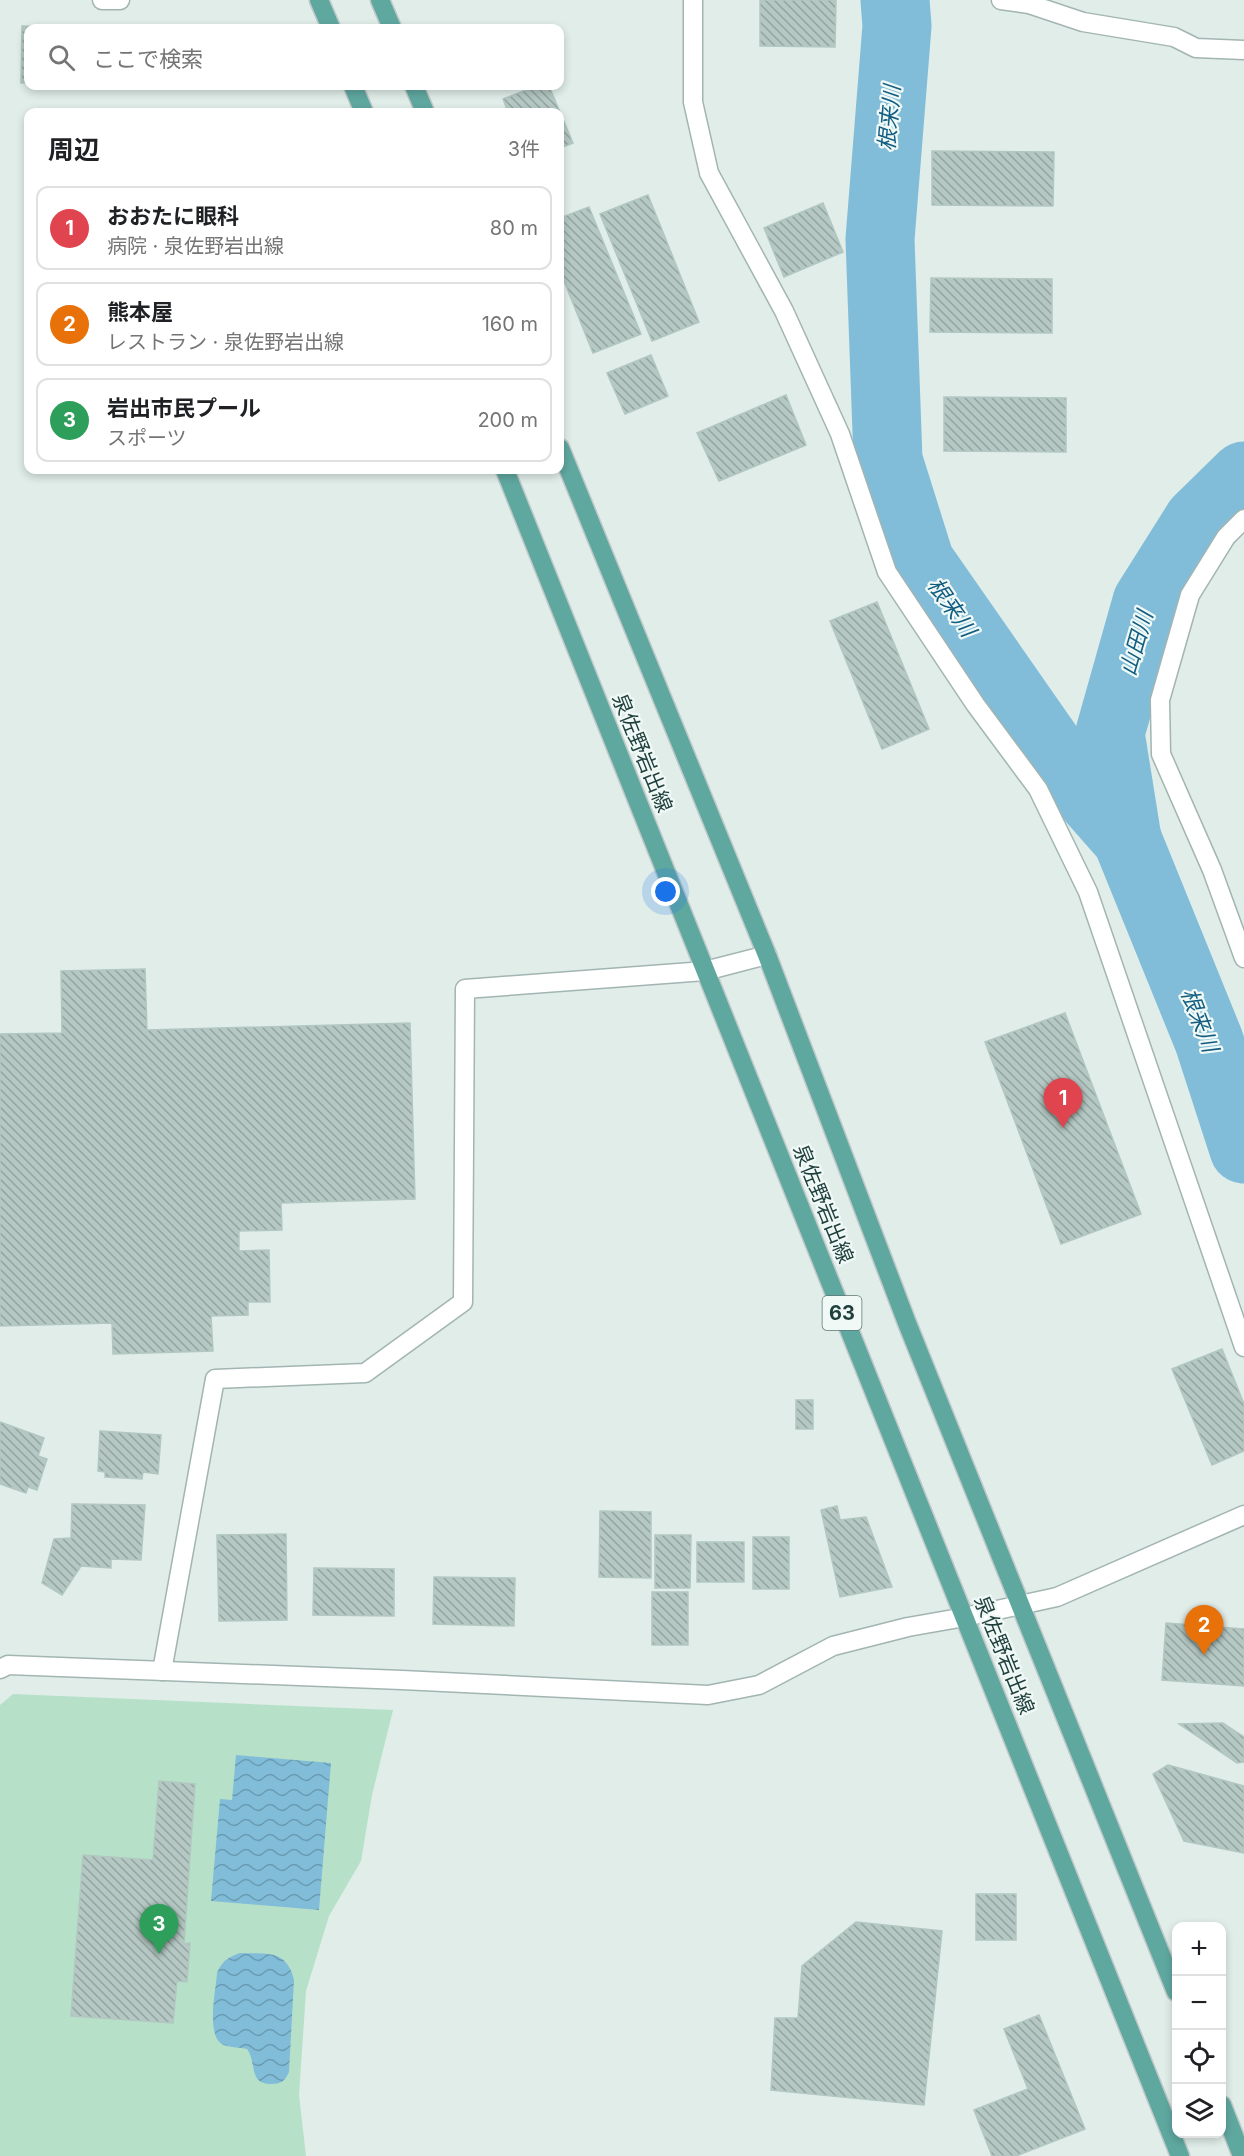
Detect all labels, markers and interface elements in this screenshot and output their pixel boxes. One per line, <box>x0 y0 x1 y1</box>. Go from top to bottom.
search box <box>24 24 564 90</box>
icon: search <box>45 41 78 74</box>
text: ここで検索 <box>93 46 203 72</box>
water label: 根来川 <box>873 82 905 152</box>
text: 周辺 <box>48 134 100 165</box>
text: 3件 <box>508 137 540 161</box>
text: おおたに眼科 <box>107 203 239 229</box>
text: 1 <box>65 216 74 240</box>
text: 80 m <box>490 216 538 240</box>
text: 病院 · 泉佐野岩出線 <box>107 234 284 258</box>
text: 熊本屋 <box>107 299 173 325</box>
text: 2 <box>63 312 76 336</box>
text: 160 m <box>482 312 538 336</box>
text: レストラン · 泉佐野岩出線 <box>107 330 344 354</box>
text: 岩出市民プール <box>107 395 261 421</box>
text: 3 <box>63 408 76 432</box>
text: 200 m <box>477 408 538 432</box>
text: スポーツ <box>107 426 187 450</box>
water label: 根来川 <box>922 573 983 643</box>
water label: 山田川 <box>1114 606 1158 678</box>
street label: 泉佐野岩出線 <box>607 690 678 816</box>
your location <box>651 877 680 906</box>
water label: 根来川 <box>1176 985 1225 1057</box>
pin: 1 <box>1044 1078 1082 1128</box>
street label: 泉佐野岩出線 <box>788 1141 859 1267</box>
road number: 63 <box>822 1296 862 1330</box>
street label: 泉佐野岩出線 <box>969 1592 1040 1718</box>
pin: 2 <box>1184 1606 1224 1655</box>
pin: 3 <box>140 1904 178 1954</box>
map controls <box>1172 1922 1226 2138</box>
button: + <box>1172 1922 1226 1976</box>
button: − <box>1172 1976 1226 2030</box>
button: locate <box>1172 2030 1226 2084</box>
button: layers <box>1172 2084 1226 2138</box>

